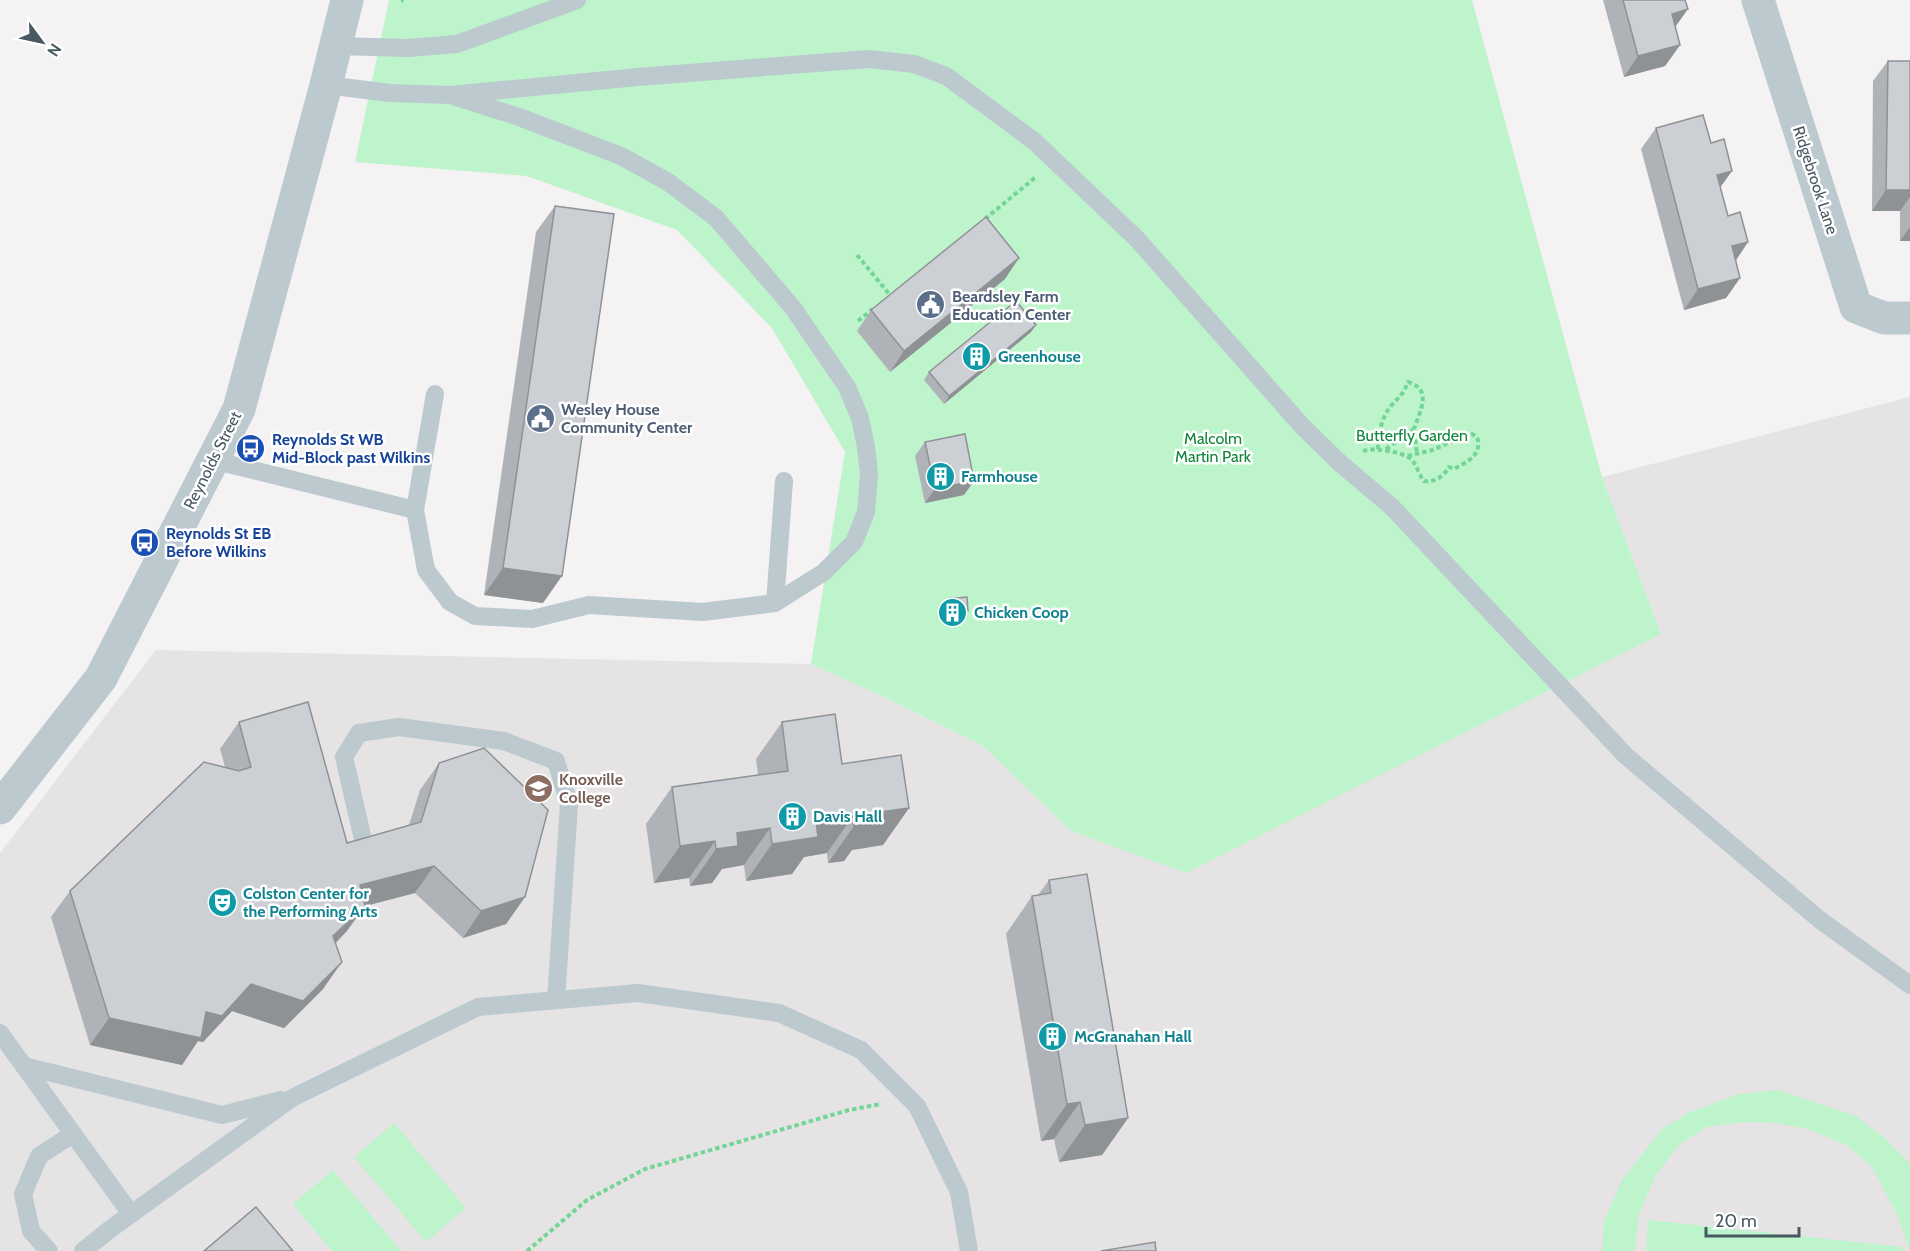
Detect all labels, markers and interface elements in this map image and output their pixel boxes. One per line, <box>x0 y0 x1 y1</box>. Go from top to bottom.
north arrow <box>12 12 72 72</box>
text: N <box>43 40 65 60</box>
street label: Ridgebrook Lane <box>1789 124 1842 237</box>
place label: Beardsley Farm Education Center <box>952 287 1071 324</box>
public building icon: Beardsley Farm Education Center <box>915 289 947 321</box>
building icon: Greenhouse <box>961 340 993 372</box>
place label: Greenhouse <box>998 347 1081 366</box>
place label: Wesley House Community Center <box>561 400 693 437</box>
public building icon: Wesley House Community Center <box>524 402 556 434</box>
street label: Reynolds Street <box>180 408 246 512</box>
park label: Butterfly Garden <box>1356 426 1468 445</box>
park label: Malcolm Martin Park <box>1175 429 1252 466</box>
place label: Reynolds St WB Mid-Block past Wilkins <box>272 430 430 467</box>
bus stop icon: Reynolds St WB Mid-Block past Wilkins <box>235 432 267 464</box>
building icon: Farmhouse <box>924 460 956 492</box>
place label: Farmhouse <box>961 467 1038 486</box>
place label: Reynolds St EB Before Wilkins <box>166 524 271 561</box>
bus stop icon: Reynolds St EB Before Wilkins <box>129 526 161 558</box>
building icon: Chicken Coop <box>937 596 969 628</box>
place label: Chicken Coop <box>974 603 1069 622</box>
place label: Knoxville College <box>559 770 623 807</box>
school or university icon: Knoxville College <box>522 772 554 804</box>
building icon: Davis Hall <box>776 800 808 832</box>
place label: Davis Hall <box>813 807 882 826</box>
place label: Colston Center for the Performing Arts <box>243 884 378 921</box>
theatre icon: Colston Center for the Performing Arts <box>206 886 238 918</box>
building icon: McGranahan Hall <box>1037 1020 1069 1052</box>
place label: McGranahan Hall <box>1074 1027 1192 1046</box>
scale bar <box>1706 1200 1799 1238</box>
text: 20 m <box>1715 1210 1757 1232</box>

